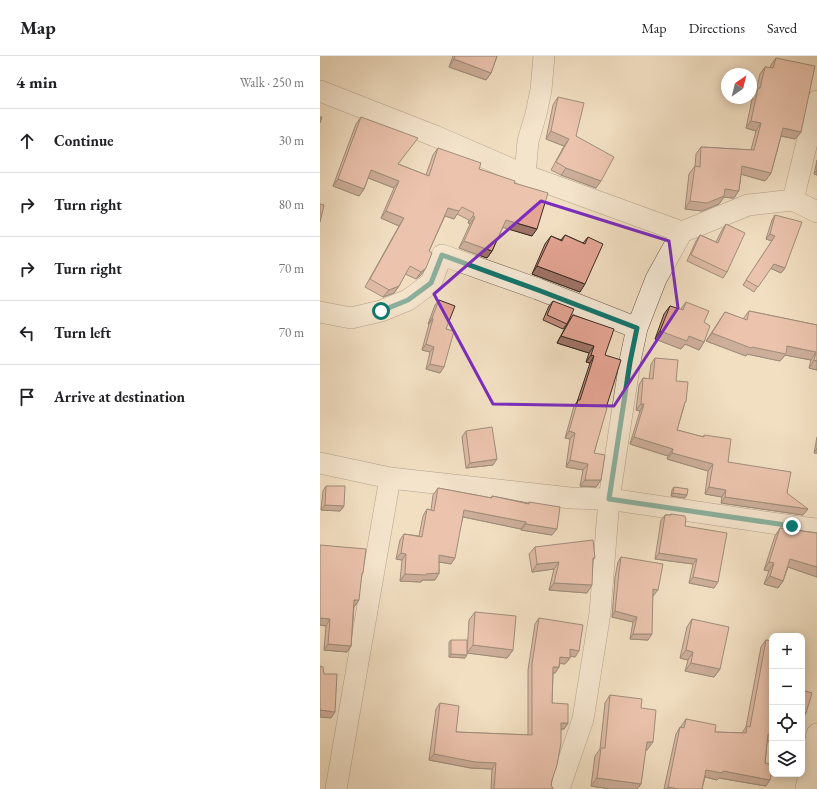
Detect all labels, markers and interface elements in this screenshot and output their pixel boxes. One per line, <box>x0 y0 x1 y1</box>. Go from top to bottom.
text: Map <box>20 15 56 40</box>
text: Map <box>641 19 667 37</box>
text: Directions <box>689 19 745 37</box>
text: Saved <box>767 19 797 37</box>
north arrow <box>721 68 757 104</box>
text: 4 min <box>16 71 57 93</box>
text: Walk · 250 m <box>240 74 304 91</box>
icon: ahead <box>16 130 38 152</box>
text: Continue <box>54 131 114 150</box>
text: 30 m <box>279 132 304 149</box>
icon: right <box>16 194 38 216</box>
text: Turn right <box>54 195 122 214</box>
text: 80 m <box>279 196 304 213</box>
icon: right <box>16 258 38 280</box>
text: Turn right <box>54 259 122 278</box>
text: 70 m <box>279 260 304 277</box>
route start <box>372 302 390 320</box>
icon: left <box>16 322 38 344</box>
text: Turn left <box>54 323 111 342</box>
text: 70 m <box>279 324 304 341</box>
icon: arrive <box>16 386 38 408</box>
text: Arrive at destination <box>54 387 185 406</box>
route end <box>783 517 801 535</box>
map controls <box>769 633 805 777</box>
button: + <box>769 633 805 669</box>
button: − <box>769 669 805 705</box>
button: locate <box>769 705 805 741</box>
button: layers <box>769 741 805 777</box>

